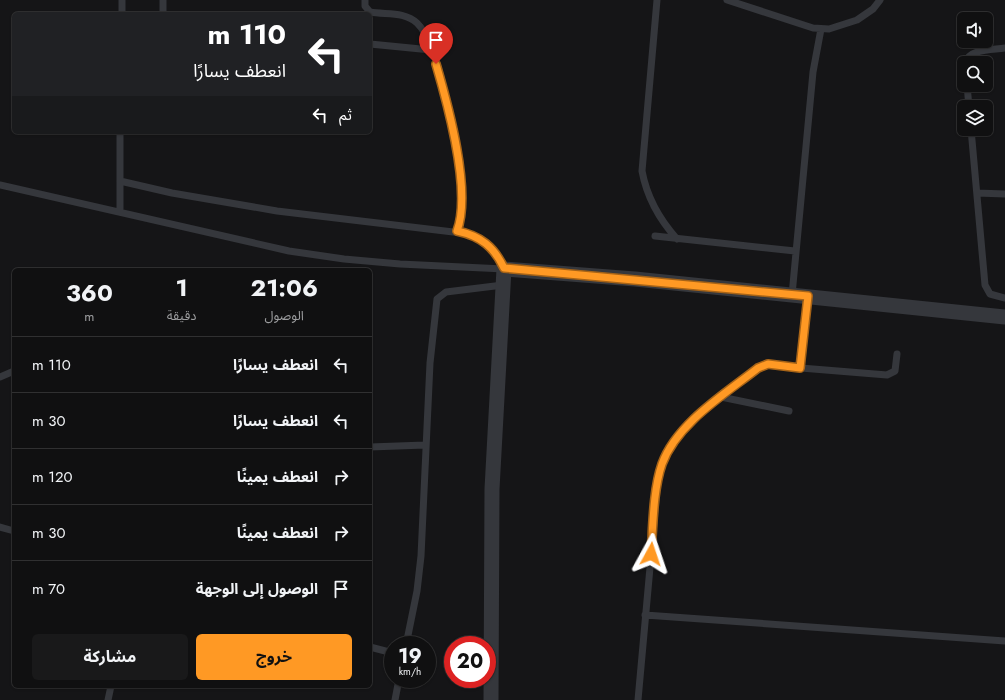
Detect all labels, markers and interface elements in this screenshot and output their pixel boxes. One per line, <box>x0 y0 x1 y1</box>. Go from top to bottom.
map controls <box>957 12 993 136</box>
button: sound <box>957 12 993 48</box>
text: 110 m <box>208 14 286 55</box>
pin <box>419 23 453 64</box>
icon: left <box>300 28 352 80</box>
icon: arrive <box>425 29 447 51</box>
button: search <box>957 56 993 92</box>
text: انعطف يسارًا <box>193 58 286 84</box>
button: layers <box>957 100 993 136</box>
icon: left <box>309 104 331 126</box>
text: ثم <box>339 104 352 126</box>
text: 1 <box>176 270 188 305</box>
text: 21:06 <box>250 270 318 305</box>
text: 360 <box>66 275 113 310</box>
text: دقيقة <box>167 306 196 325</box>
text: الوصول <box>264 306 304 325</box>
text: m <box>84 307 94 326</box>
text: 110 m <box>32 354 71 376</box>
text: انعطف يسارًا <box>233 354 318 376</box>
icon: left <box>330 354 352 376</box>
text: 30 m <box>32 410 65 432</box>
text: انعطف يسارًا <box>233 410 318 432</box>
icon: left <box>330 410 352 432</box>
text: 120 m <box>32 466 73 488</box>
text: انعطف يمينًا <box>237 466 318 488</box>
icon: right <box>330 466 352 488</box>
text: 30 m <box>32 522 65 544</box>
text: انعطف يمينًا <box>237 522 318 544</box>
icon: right <box>330 522 352 544</box>
position arrow <box>630 533 672 575</box>
text: 70 m <box>32 578 65 600</box>
text: الوصول إلى الوجهة <box>196 578 318 600</box>
icon: arrive <box>330 578 352 600</box>
button: مشاركة <box>32 634 188 680</box>
button: خروج <box>196 634 352 680</box>
speed limit sign: 20 <box>444 636 496 688</box>
text: 19 <box>398 642 422 671</box>
text: km/h <box>399 664 421 679</box>

